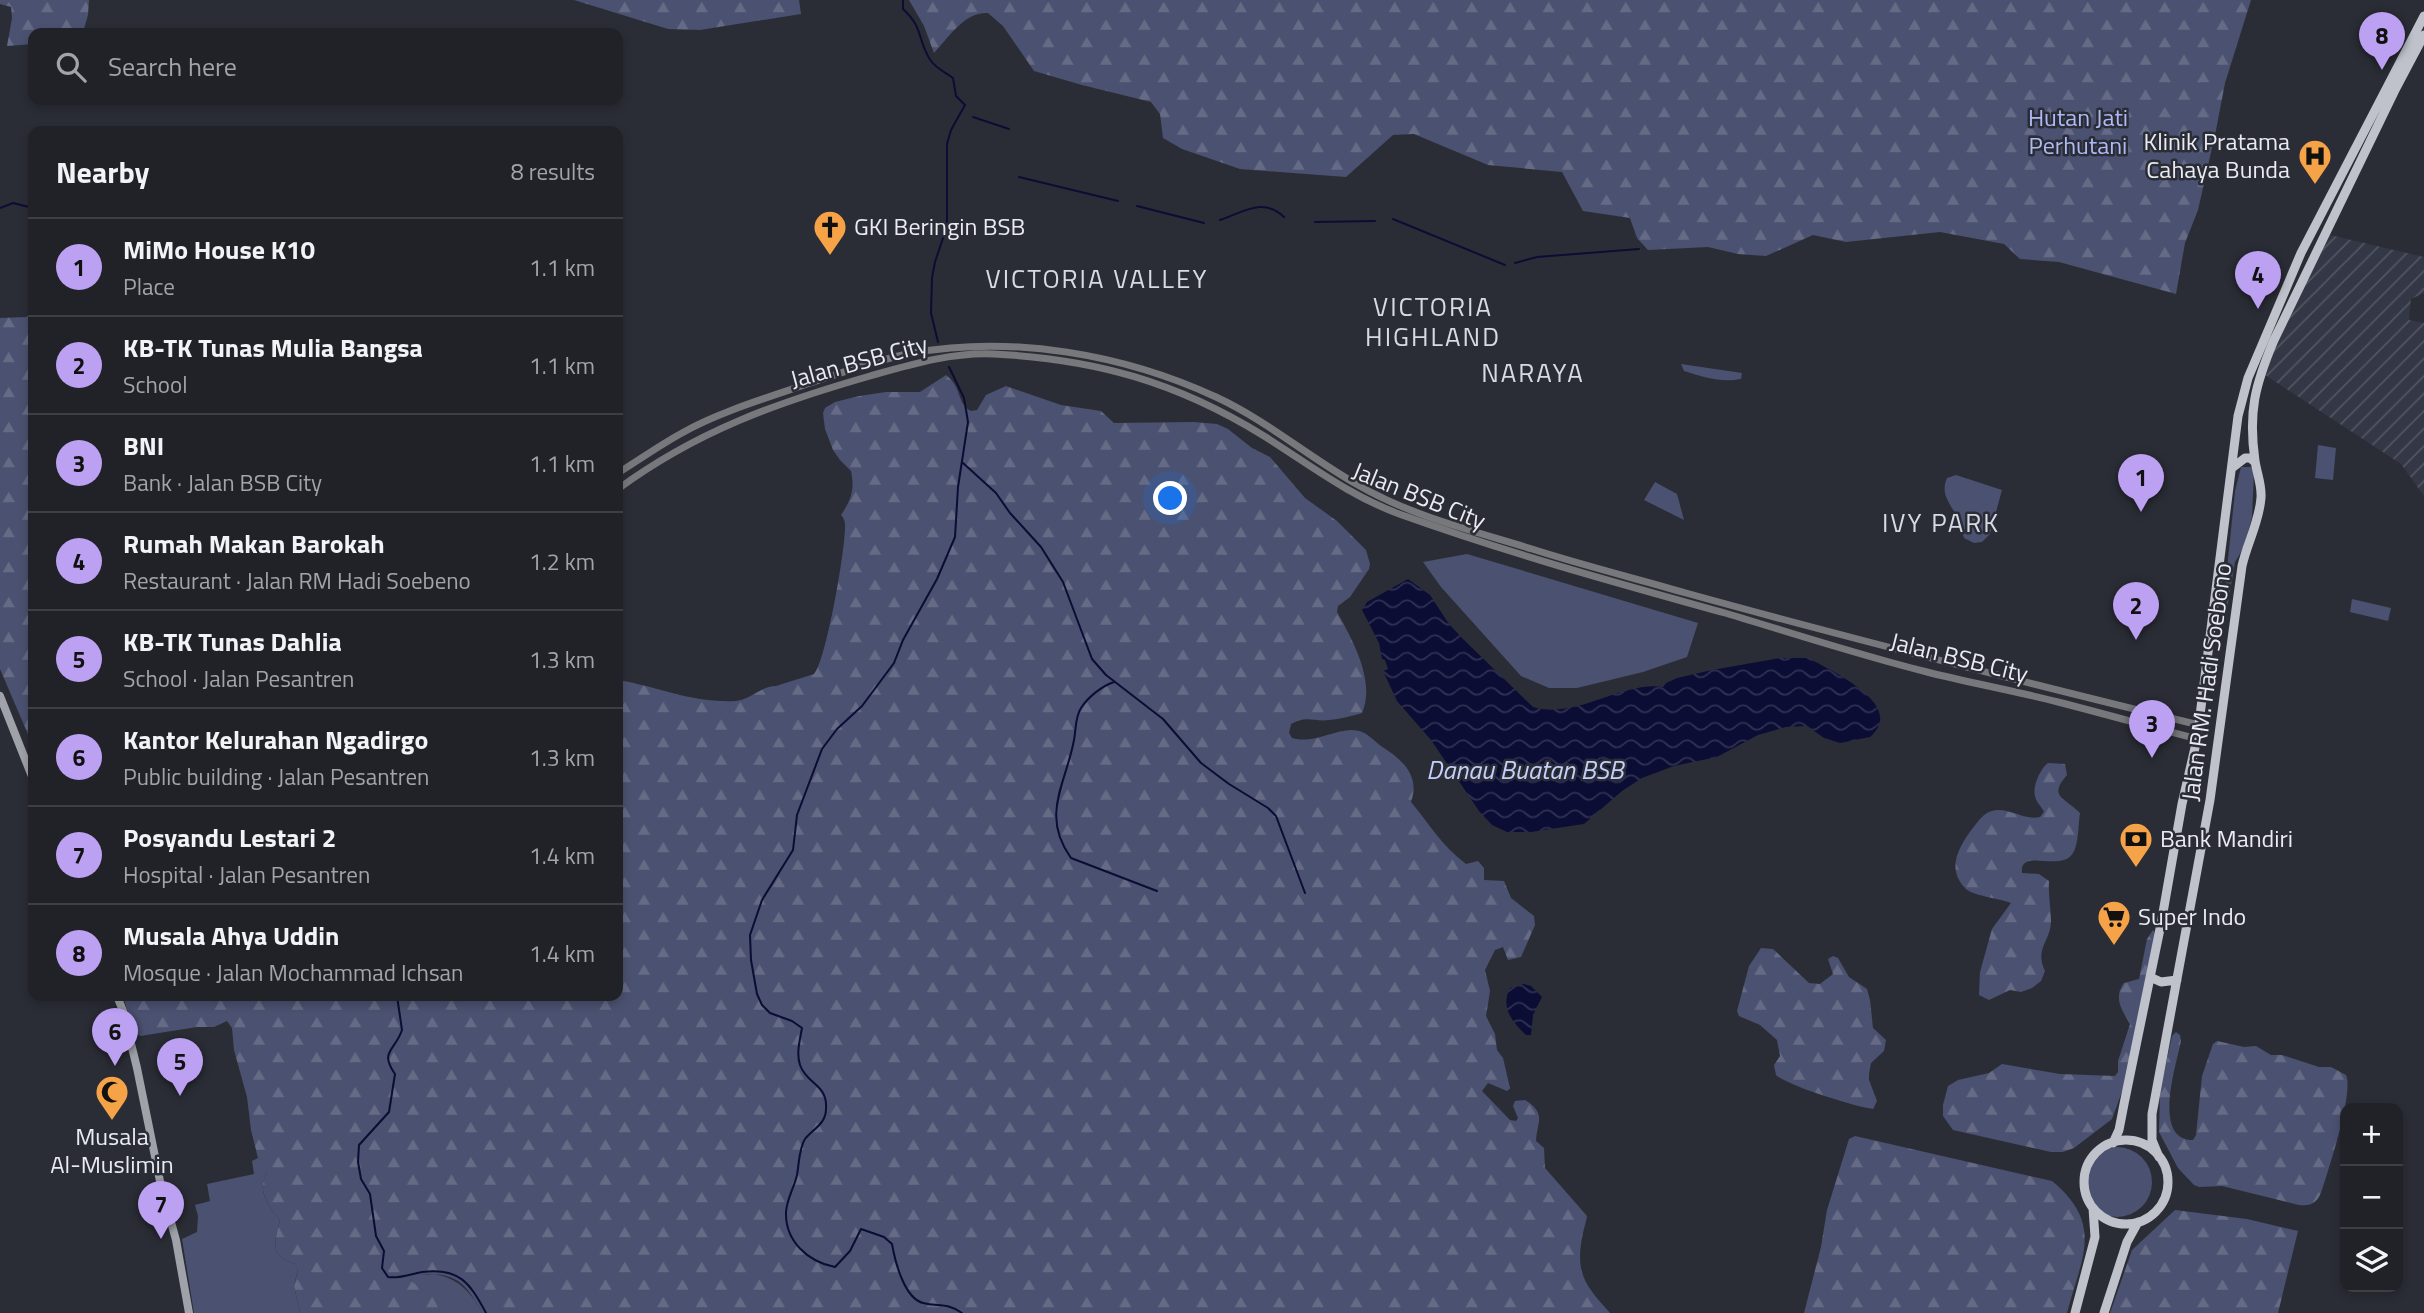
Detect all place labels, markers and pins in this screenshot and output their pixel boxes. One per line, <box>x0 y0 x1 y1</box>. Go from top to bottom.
pin: 8 <box>2359 12 2405 70</box>
place label: Klinik Pratama Cahaya Bunda <box>2144 123 2290 187</box>
hospital icon: Klinik Pratama Cahaya Bunda <box>2296 137 2334 186</box>
church icon: GKI Beringin BSB <box>811 208 849 257</box>
place label: GKI Beringin BSB <box>854 208 1025 244</box>
pin: 4 <box>2235 251 2281 309</box>
pin: 1 <box>2118 454 2164 512</box>
pin: 2 <box>2113 582 2159 640</box>
pin: 3 <box>2129 700 2175 758</box>
bank icon: Bank Mandiri <box>2117 820 2155 869</box>
place label: Bank Mandiri <box>2160 820 2293 856</box>
supermarket icon: Super Indo <box>2095 898 2133 947</box>
place label: Super Indo <box>2138 898 2246 934</box>
pin: 6 <box>92 1008 138 1066</box>
pin: 5 <box>157 1038 203 1096</box>
mosque icon: Musala Al-Muslimin <box>93 1073 131 1122</box>
place label: Musala Al-Muslimin <box>50 1118 174 1182</box>
pin: 7 <box>138 1181 184 1239</box>

